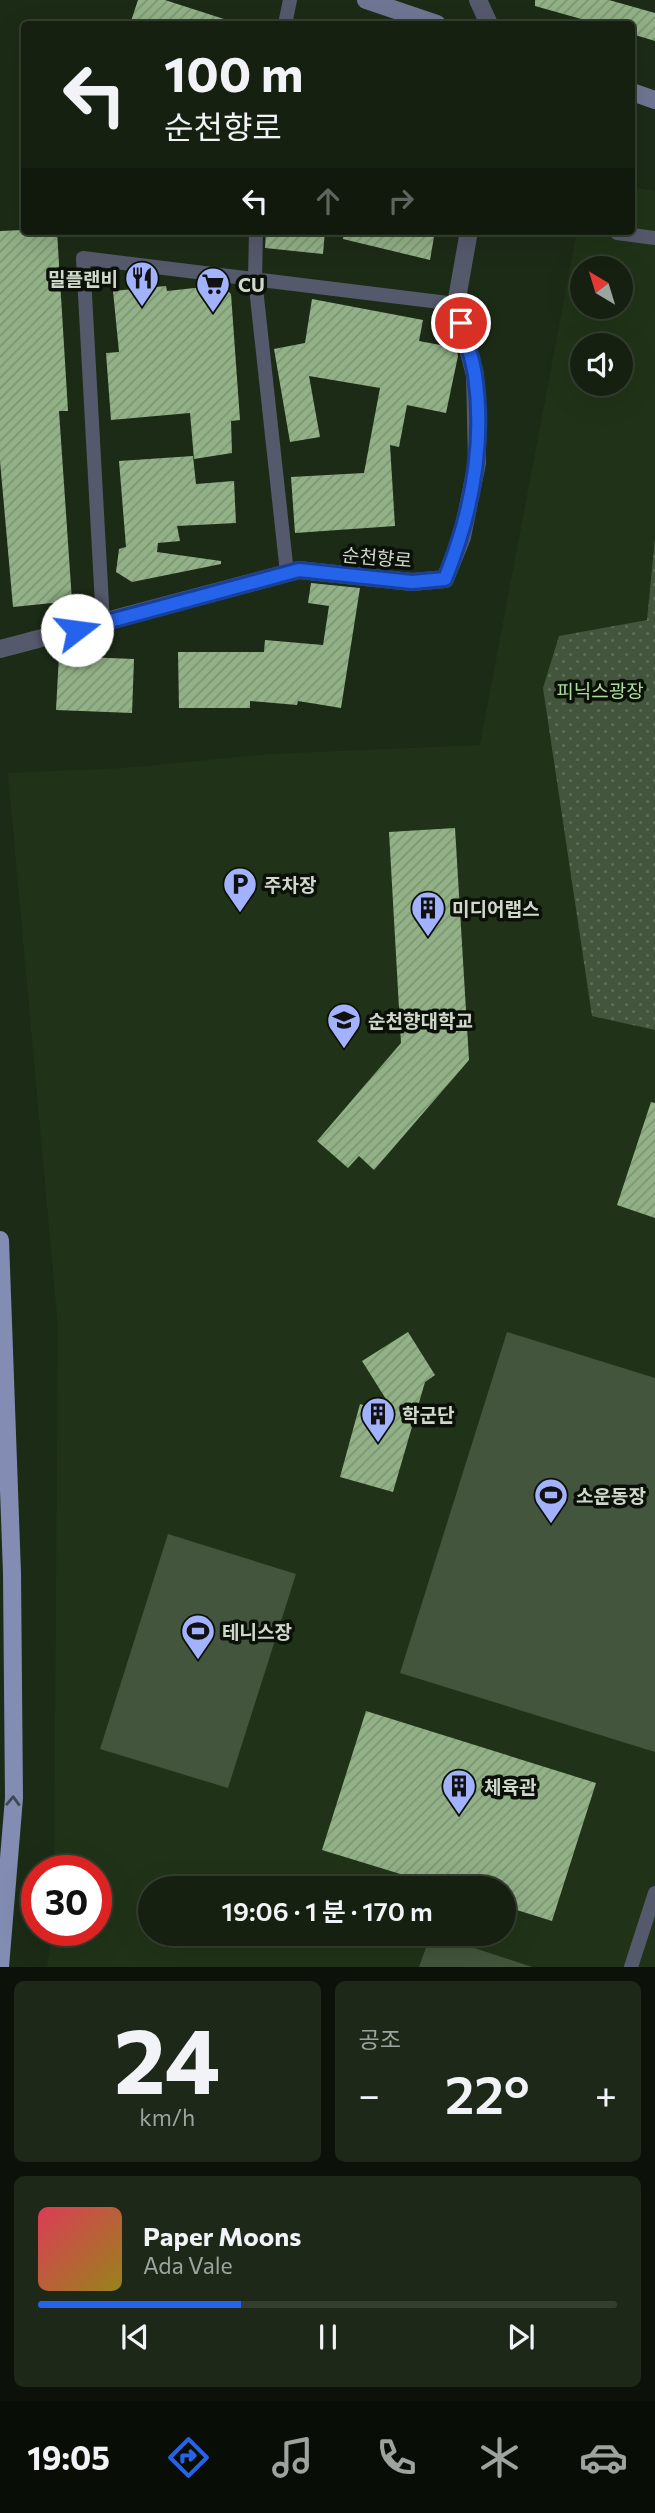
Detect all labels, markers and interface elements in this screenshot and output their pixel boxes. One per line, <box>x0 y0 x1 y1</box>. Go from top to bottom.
text: 100 m <box>164 42 303 102</box>
icon: left <box>49 49 140 140</box>
text: 순천향로 <box>164 106 282 146</box>
icon: left <box>236 182 274 220</box>
icon: ahead <box>309 182 347 220</box>
icon: right <box>382 182 420 220</box>
north arrow <box>570 256 634 318</box>
map controls <box>570 256 633 396</box>
restaurant icon: 밀플랜비 <box>123 259 161 308</box>
supermarket icon: CU <box>194 265 232 314</box>
place label: 밀플랜비 <box>48 267 118 290</box>
place label: CU <box>238 273 265 296</box>
pin <box>431 293 491 353</box>
icon: arrive <box>442 304 480 342</box>
button: sound <box>570 333 633 396</box>
street label: 순천향로 <box>341 542 413 572</box>
position arrow <box>40 593 114 667</box>
park label: 피닉스광장 <box>556 679 644 702</box>
parking icon: 주차장 <box>221 865 259 914</box>
place label: 주차장 <box>264 873 316 896</box>
building icon: 미디어랩스 <box>409 889 447 938</box>
place label: 미디어랩스 <box>452 897 539 920</box>
school or university icon: 순천향대학교 <box>325 1001 363 1050</box>
place label: 순천향대학교 <box>368 1009 473 1032</box>
building icon: 학군단 <box>359 1395 397 1444</box>
place label: 학군단 <box>402 1403 455 1426</box>
sports icon: 소운동장 <box>532 1476 570 1525</box>
place label: 소운동장 <box>576 1484 646 1507</box>
sports icon: 테니스장 <box>179 1612 217 1661</box>
place label: 테니스장 <box>222 1620 292 1643</box>
building icon: 체육관 <box>440 1767 478 1816</box>
place label: 체육관 <box>484 1775 537 1798</box>
one-way arrow <box>6 1796 21 1807</box>
speed limit sign: 30 <box>21 1855 112 1946</box>
text: 19:06 · 1 분 · 170 m <box>221 1895 433 1926</box>
text: 24 <box>114 2001 220 2113</box>
text: 공조 <box>359 2025 401 2053</box>
text: 22° <box>445 2061 530 2125</box>
text: − <box>359 2070 380 2117</box>
text: + <box>595 2070 617 2117</box>
text: km/h <box>139 2103 195 2131</box>
text: Paper Moons <box>143 2220 301 2251</box>
text: Ada Vale <box>143 2251 233 2279</box>
icon: previous <box>116 2318 154 2356</box>
icon: pause <box>309 2318 347 2356</box>
icon: next <box>502 2318 540 2356</box>
icon: directions <box>164 2433 213 2482</box>
icon: music <box>268 2433 317 2482</box>
icon: phone <box>372 2433 421 2482</box>
icon: climate <box>475 2433 524 2482</box>
icon: car <box>579 2433 628 2482</box>
text: 19:05 <box>27 2437 110 2477</box>

